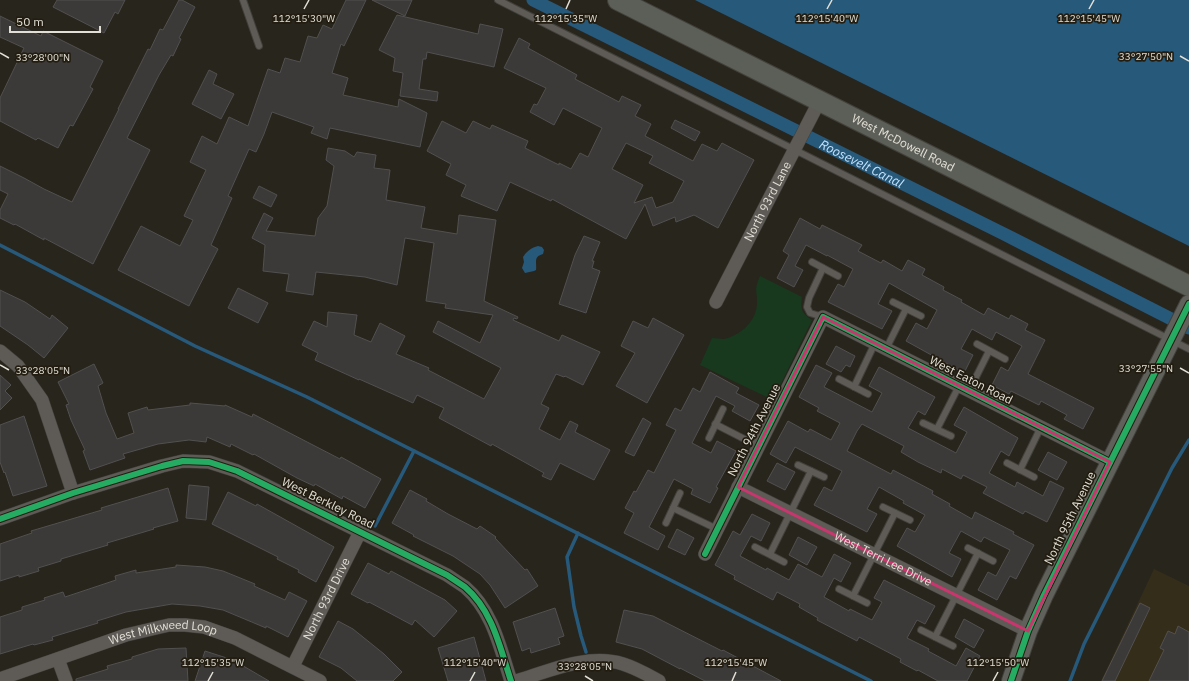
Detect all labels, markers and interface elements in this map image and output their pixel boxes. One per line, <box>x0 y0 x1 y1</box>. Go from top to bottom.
scale bar <box>10 8 100 34</box>
text: 112°15'30"W <box>273 12 335 25</box>
text: 112°15'35"W <box>535 12 597 25</box>
text: 112°15'40"W <box>796 12 858 25</box>
text: 112°15'45"W <box>1058 12 1120 25</box>
text: 50 m <box>16 14 44 29</box>
text: 33°27'50"N <box>1119 50 1173 63</box>
text: 33°28'00"N <box>16 51 70 64</box>
street label: West McDowell Road <box>849 110 957 174</box>
water label: Roosevelt Canal <box>816 136 907 192</box>
street label: North 93rd Lane <box>740 158 794 244</box>
street label: West Eaton Road <box>927 352 1015 407</box>
text: 33°27'55"N <box>1119 362 1173 375</box>
text: 33°28'05"N <box>16 364 70 377</box>
street label: North 94th Avenue <box>724 381 784 479</box>
street label: North 95th Avenue <box>1040 468 1099 567</box>
street label: West Berkley Road <box>279 474 377 531</box>
street label: West Terri Lee Drive <box>832 528 935 589</box>
street label: North 93rd Drive <box>299 555 353 642</box>
street label: West Milkweed Loop <box>107 617 220 647</box>
text: 112°15'35"W <box>182 656 244 669</box>
text: 112°15'40"W <box>444 656 506 669</box>
text: 112°15'45"W <box>705 656 767 669</box>
text: 112°15'50"W <box>967 656 1029 669</box>
text: 33°28'05"N <box>558 660 612 673</box>

